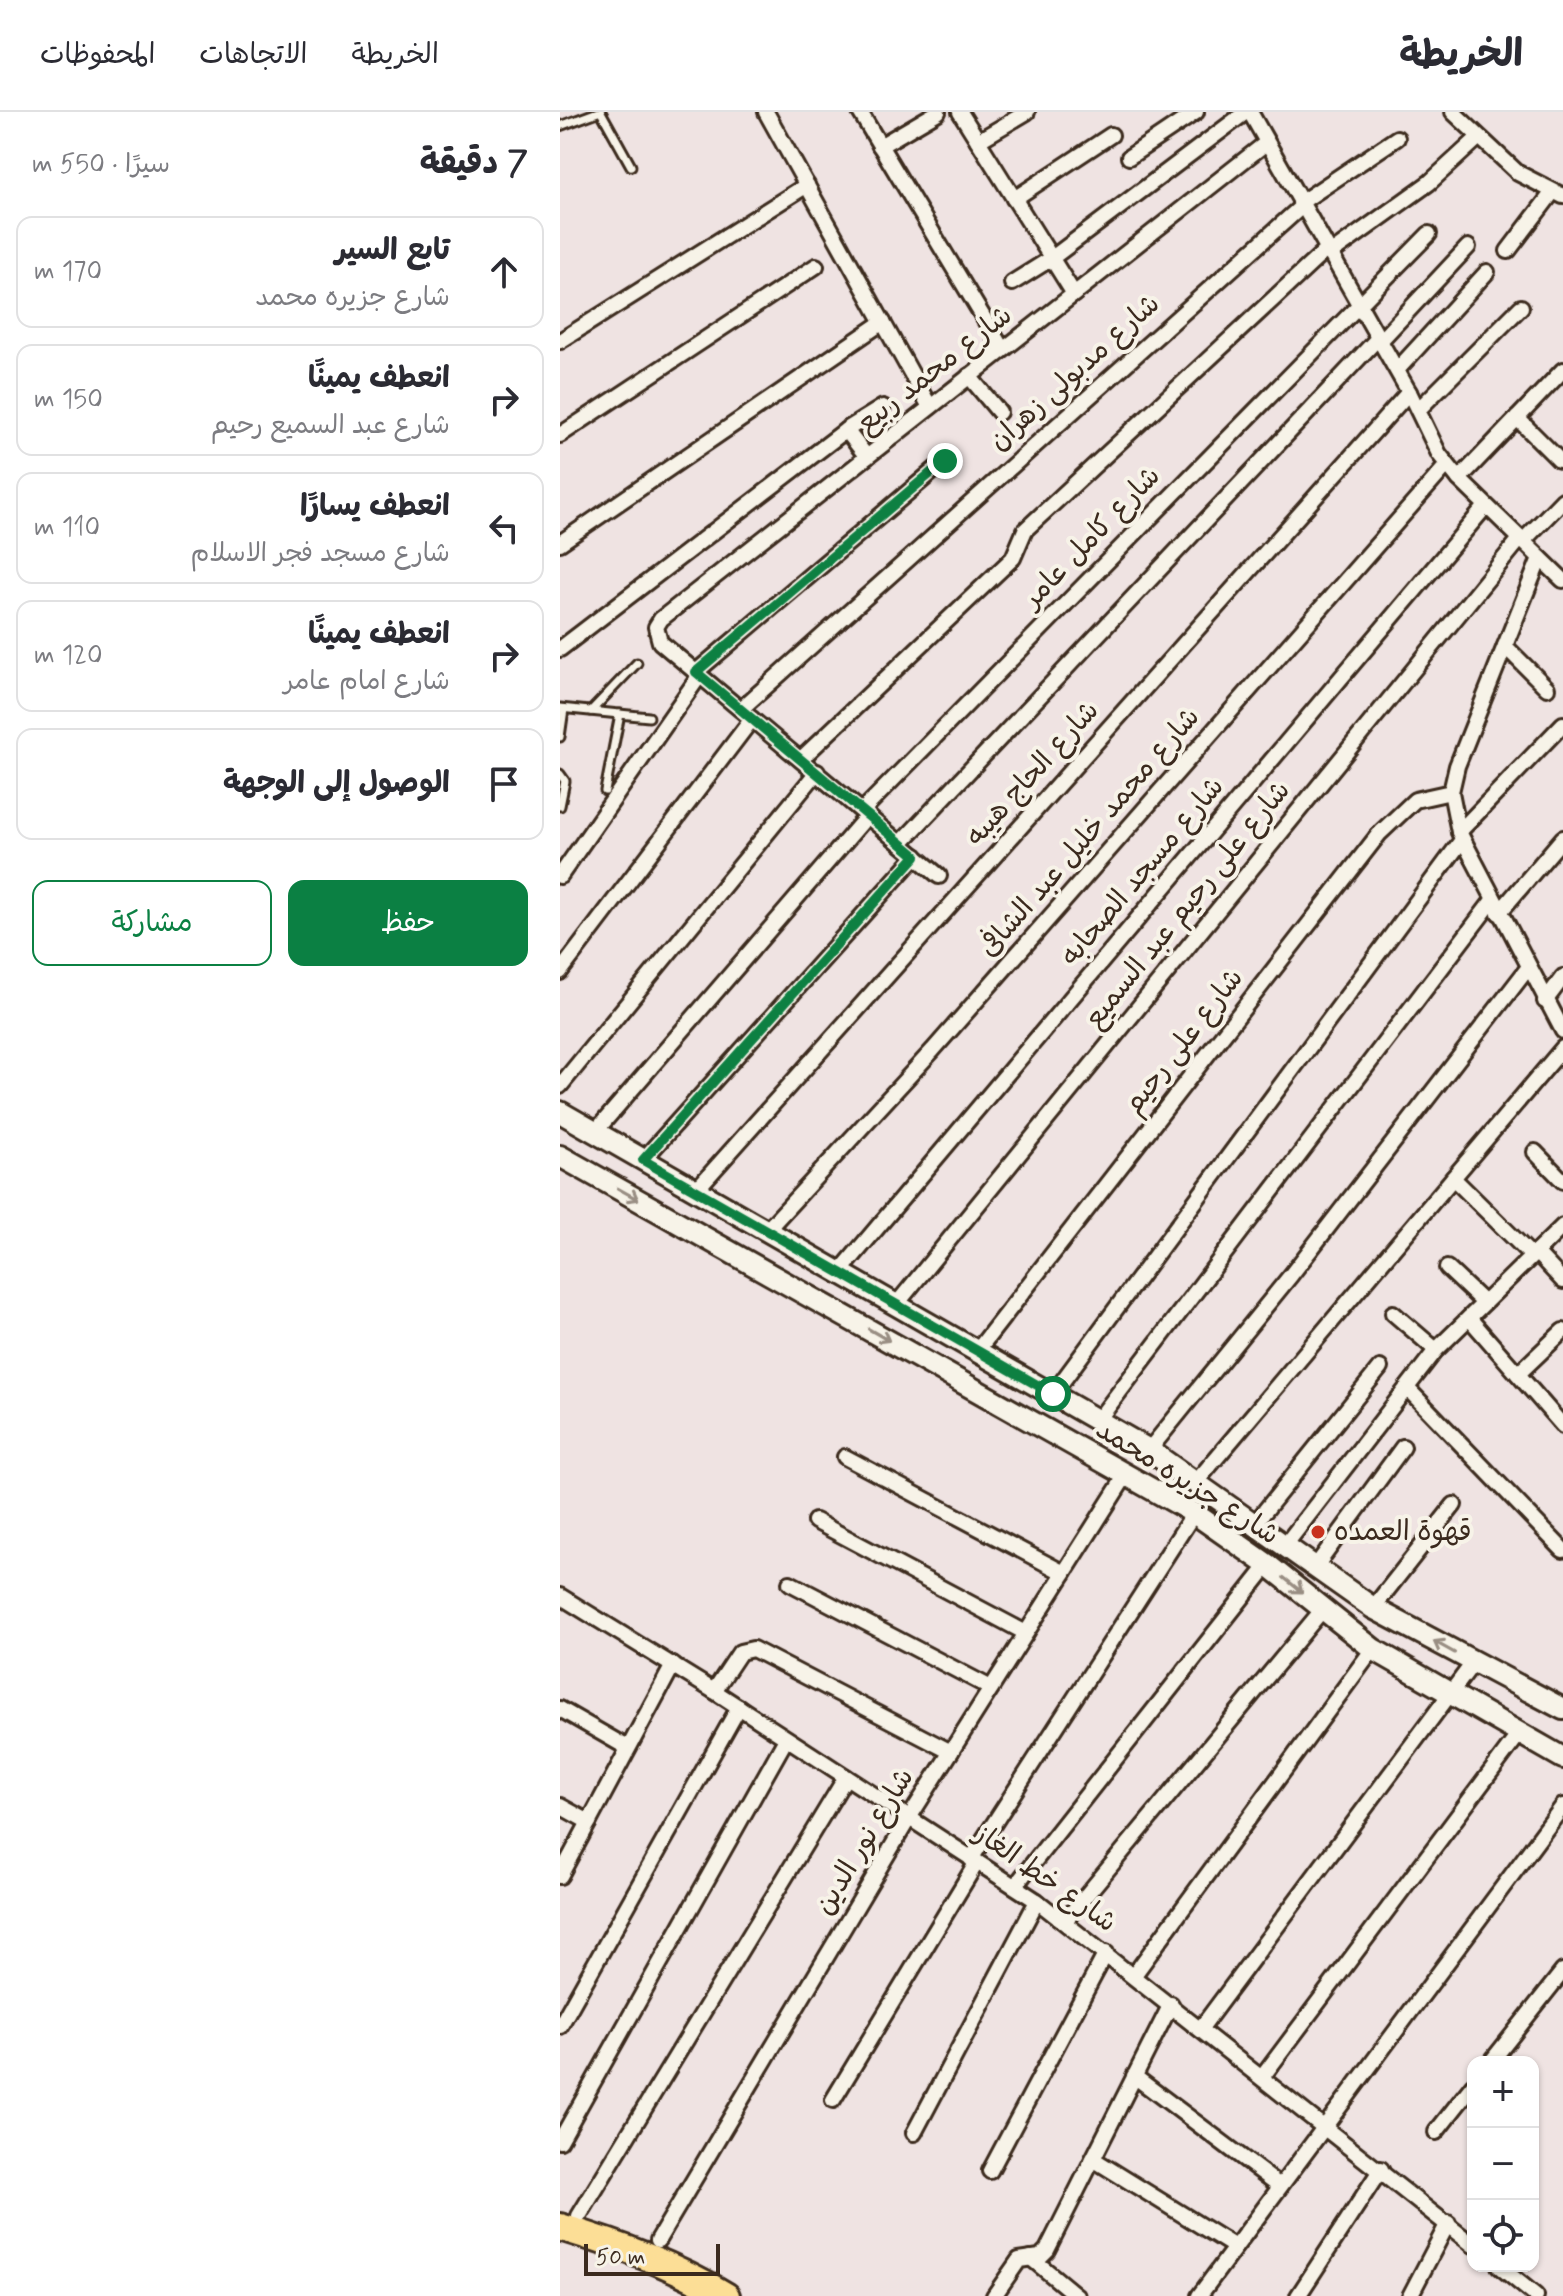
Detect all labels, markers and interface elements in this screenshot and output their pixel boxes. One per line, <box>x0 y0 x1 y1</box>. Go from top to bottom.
text: الخريطة <box>1399 31 1523 80</box>
text: المحفوظات <box>40 37 155 74</box>
text: الاتجاهات <box>199 37 307 74</box>
text: الخريطة <box>351 37 439 74</box>
text: 7 دقيقة <box>420 141 528 186</box>
text: سيرًا · 550 m <box>32 148 170 182</box>
text: تابع السير <box>335 231 450 270</box>
icon: ahead <box>482 250 526 294</box>
text: 170 m <box>34 255 102 289</box>
text: شارع جزيره محمد <box>255 281 450 315</box>
street label: شارع مدبولى زهران <box>982 286 1168 460</box>
street label: شارع محمد ربيع <box>850 298 1020 442</box>
text: انعطف يمينًا <box>308 359 450 398</box>
icon: right <box>482 378 526 422</box>
text: 150 m <box>34 383 103 417</box>
text: شارع عبد السميع رحيم <box>211 409 450 443</box>
route end <box>927 443 963 479</box>
street label: شارع كامل عامر <box>1013 459 1169 619</box>
text: انعطف يسارًا <box>300 487 450 526</box>
icon: left <box>482 506 526 550</box>
text: 110 m <box>34 511 100 545</box>
text: شارع مسجد فجر الاسلام <box>191 537 450 571</box>
text: انعطف يمينًا <box>308 615 450 654</box>
icon: right <box>482 634 526 678</box>
text: 120 m <box>34 639 103 673</box>
text: شارع امام عامر <box>283 665 450 699</box>
street label: شارع الحاج هيبه <box>958 694 1108 854</box>
street label: شارع محمد خليل عبد الشافى <box>970 700 1209 966</box>
icon: arrive <box>482 762 526 806</box>
text: الوصول إلى الوجهة <box>223 764 450 803</box>
street label: شارع مسجد الصحابه <box>1053 770 1233 974</box>
street label: شارع على رحيم عبد السميع <box>1076 773 1300 1037</box>
button: مشاركة <box>32 880 272 966</box>
button: حفظ <box>288 880 528 966</box>
street label: شارع على رحيم <box>1115 962 1253 1123</box>
one-way arrow <box>616 1186 639 1202</box>
one-way arrow <box>867 1328 890 1344</box>
route start <box>1035 1376 1071 1412</box>
street label: شارع جزيره محمد <box>1088 1412 1286 1554</box>
place label: قهوة العمده <box>1334 1514 1472 1551</box>
marker: قهوة العمده <box>1309 1523 1327 1541</box>
one-way arrow <box>1282 1576 1303 1594</box>
one-way arrow <box>1433 1639 1456 1655</box>
street label: شارع نور الدين <box>807 1762 923 1922</box>
street label: شارع خط الغاز <box>965 1815 1124 1942</box>
map controls <box>1467 2056 1539 2272</box>
button: + <box>1467 2056 1539 2128</box>
button: − <box>1467 2128 1539 2200</box>
button: locate <box>1467 2200 1539 2272</box>
scale bar <box>584 2240 720 2276</box>
text: 50 m <box>596 2244 645 2272</box>

